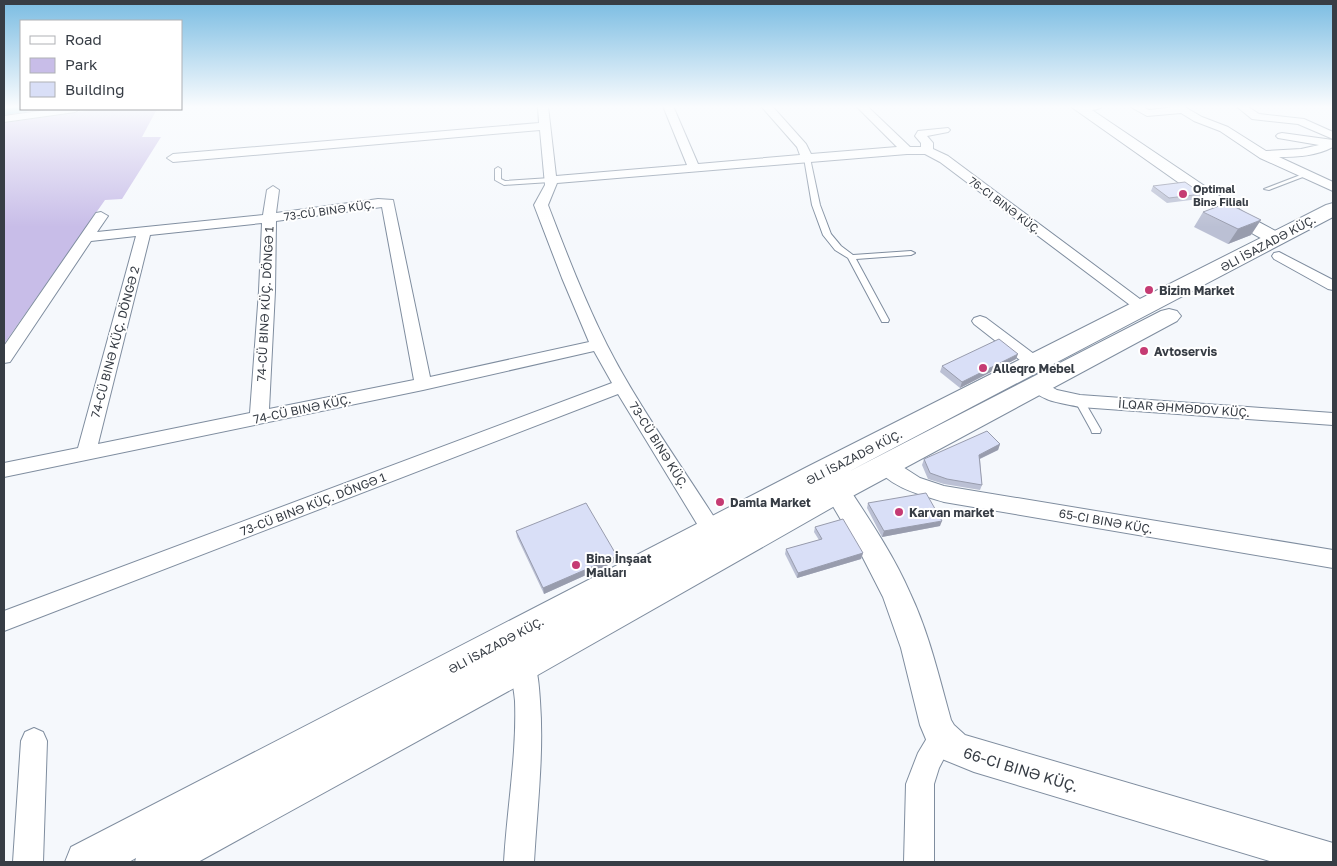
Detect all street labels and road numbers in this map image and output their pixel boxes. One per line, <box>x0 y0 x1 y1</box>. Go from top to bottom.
street label: 76-CI BINƏ KÜÇ. <box>966 174 1044 236</box>
street label: 73-CÜ BINƏ KÜÇ. <box>283 197 375 223</box>
street label: ƏLI İSAZADƏ KÜÇ. <box>1218 211 1318 275</box>
street label: 74-CÜ BINƏ KÜÇ. DÖNGƏ 1 <box>253 226 277 382</box>
street label: 74-CÜ BINƏ KÜÇ. DÖNGƏ 2 <box>87 264 143 420</box>
street label: 74-CÜ BINƏ KÜÇ. <box>252 391 352 427</box>
street label: İLQAR ƏHMƏDOV KÜÇ. <box>1117 396 1251 420</box>
street label: 73-CÜ BINƏ KÜÇ. <box>626 399 692 491</box>
street label: ƏLI İSAZADƏ KÜÇ. <box>803 426 905 488</box>
street label: 73-CÜ BINƏ KÜÇ. DÖNGƏ 1 <box>238 469 388 539</box>
street label: 65-CI BINƏ KÜÇ. <box>1058 505 1154 537</box>
street label: ƏLI İSAZADƏ KÜÇ. <box>446 613 546 677</box>
street label: 66-CI BINƏ KÜÇ. <box>961 743 1081 795</box>

